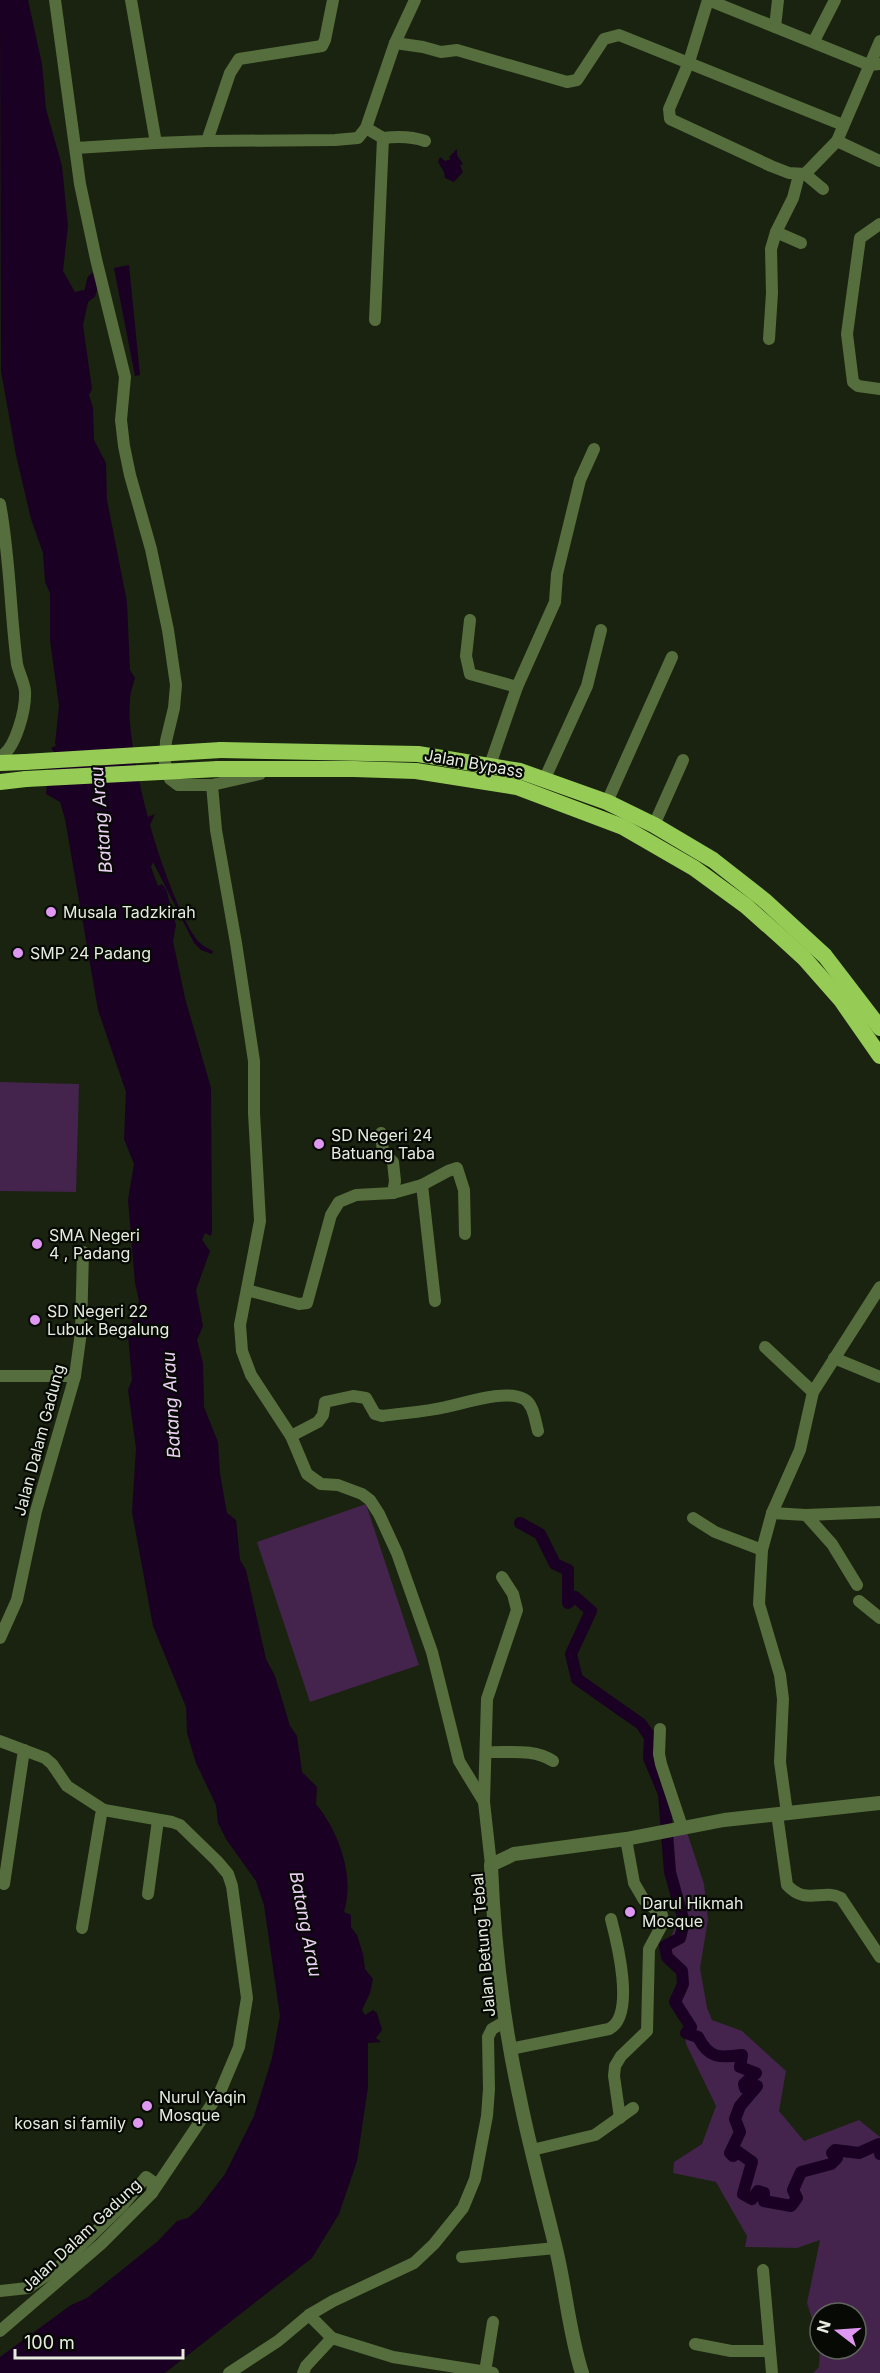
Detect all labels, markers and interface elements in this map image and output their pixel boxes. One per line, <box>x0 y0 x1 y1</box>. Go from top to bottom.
street label: Jalan Bypass <box>423 744 525 782</box>
water label: Batang Arau <box>86 765 116 874</box>
place label: Musala Tadzkirah <box>63 902 196 922</box>
marker: Musala Tadzkirah <box>44 905 58 919</box>
place label: SMP 24 Padang <box>30 943 151 963</box>
marker: SMP 24 Padang <box>11 946 25 960</box>
place label: SD Negeri 24 Batuang Taba <box>331 1125 435 1163</box>
marker: SD Negeri 24 Batuang Taba <box>312 1137 326 1151</box>
place label: SMA Negeri 4 , Padang <box>49 1225 140 1263</box>
marker: SMA Negeri 4 , Padang <box>30 1237 44 1251</box>
place label: SD Negeri 22 Lubuk Begalung <box>47 1301 169 1339</box>
marker: SD Negeri 22 Lubuk Begalung <box>28 1313 42 1327</box>
water label: Batang Arau <box>158 1351 184 1459</box>
street label: Jalan Dalam Gadung <box>9 1362 69 1518</box>
water label: Batang Arau <box>285 1869 327 1979</box>
street label: Jalan Betung Tebal <box>467 1872 499 2018</box>
place label: Darul Hikmah Mosque <box>642 1893 743 1931</box>
marker: Darul Hikmah Mosque <box>623 1905 637 1919</box>
place label: Nurul Yaqin Mosque <box>159 2087 246 2125</box>
marker: Nurul Yaqin Mosque <box>140 2099 154 2113</box>
place label: kosan si family <box>14 2113 126 2133</box>
marker: kosan si family <box>131 2116 145 2130</box>
street label: Jalan Dalam Gadung <box>17 2174 145 2296</box>
north arrow <box>808 2301 868 2361</box>
text: N <box>812 2318 835 2335</box>
scale bar <box>15 2322 183 2360</box>
text: 100 m <box>24 2332 75 2353</box>

